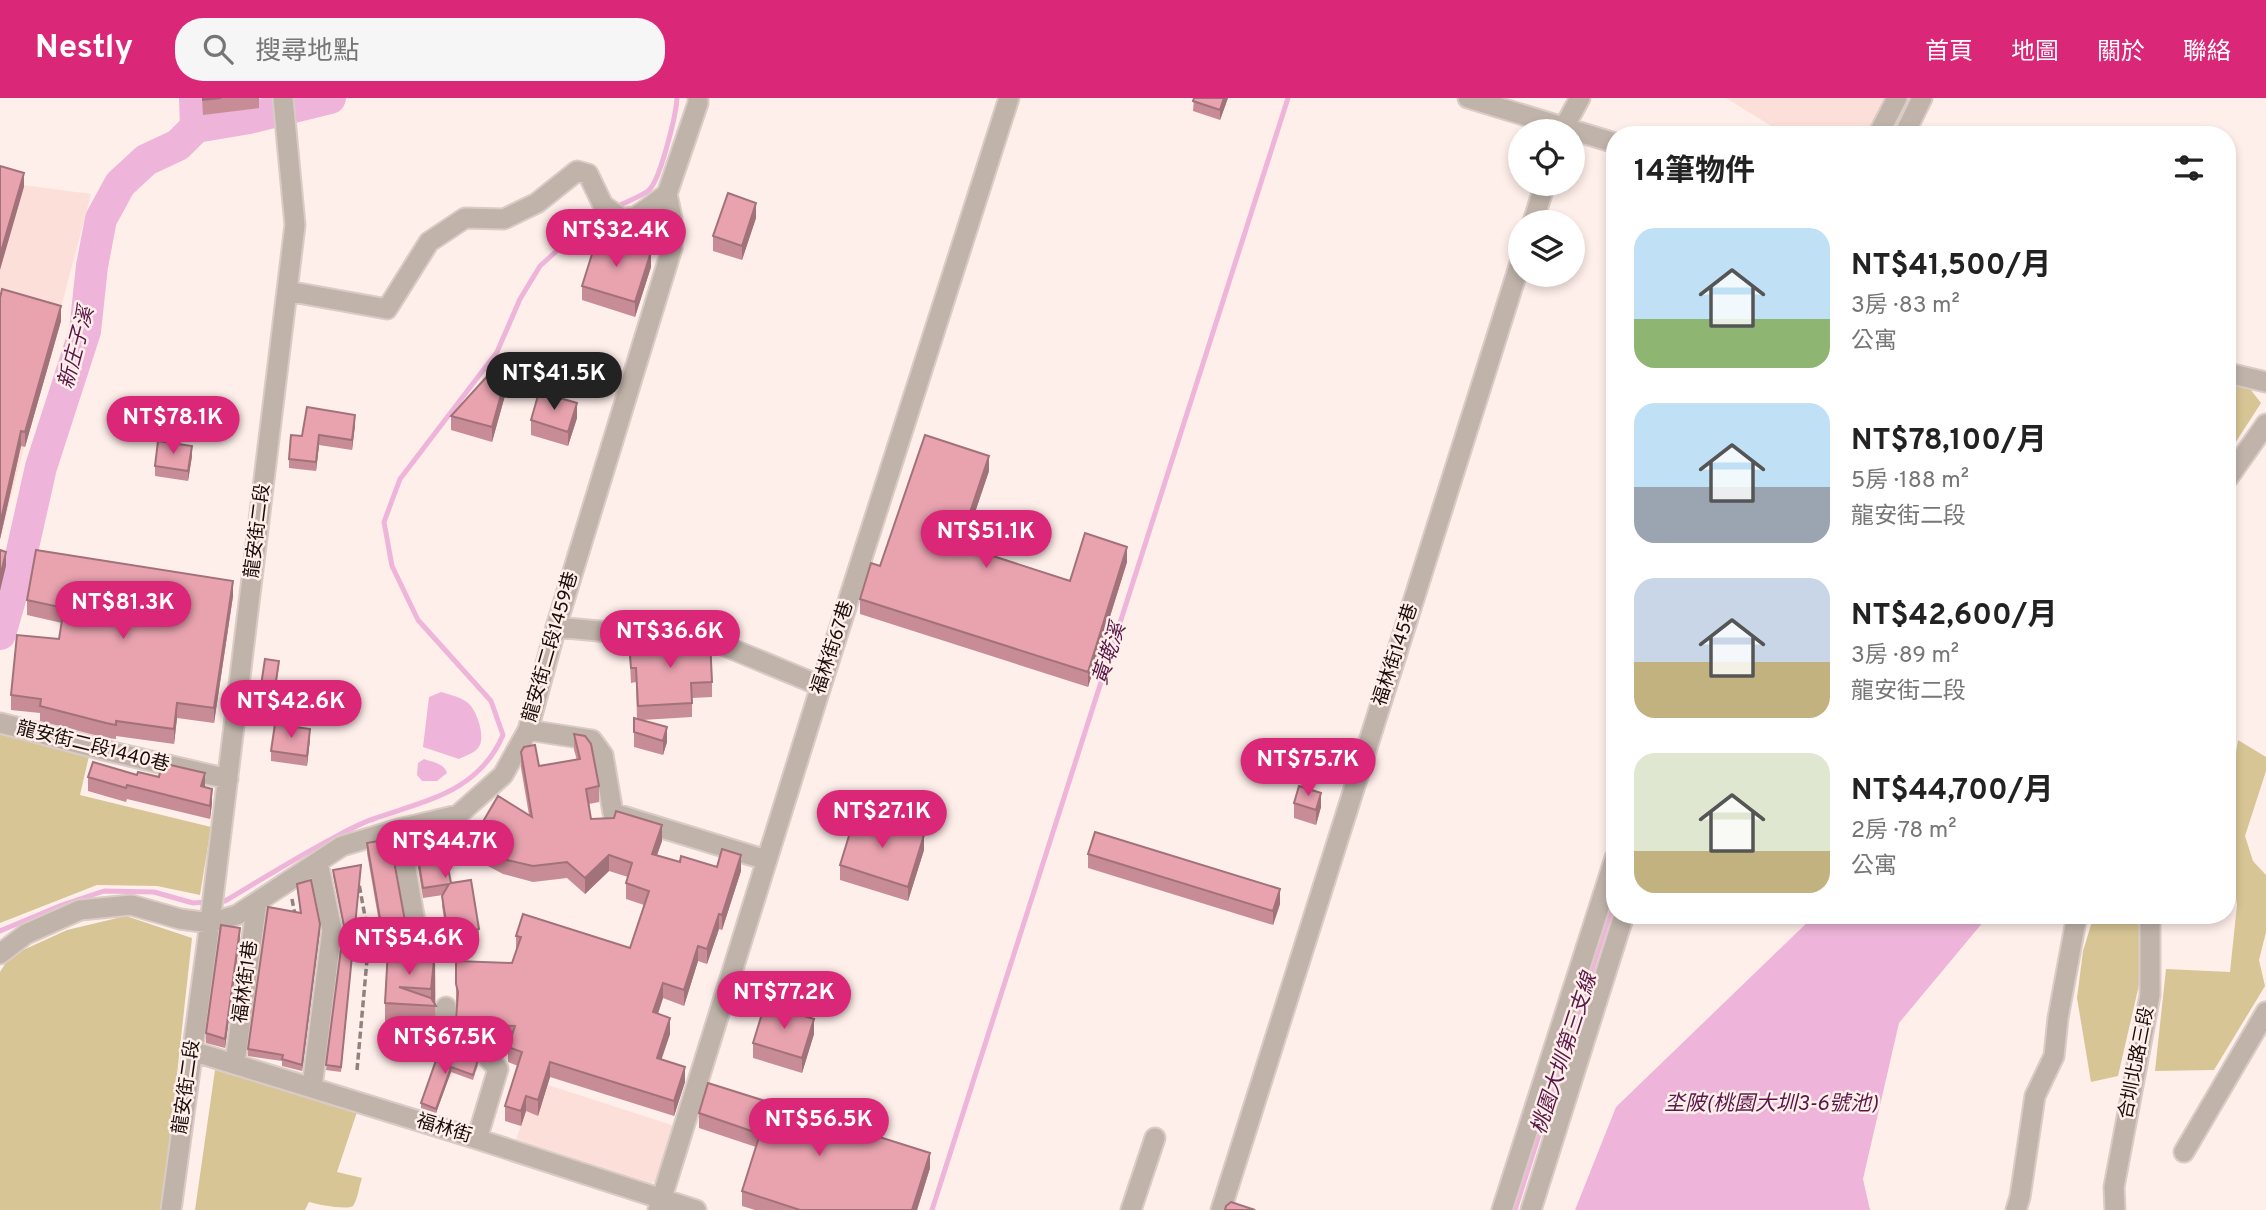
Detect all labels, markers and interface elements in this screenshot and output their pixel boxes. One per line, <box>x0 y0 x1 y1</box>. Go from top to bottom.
search box <box>175 18 665 81</box>
text: Nestly <box>35 28 133 70</box>
icon: search <box>199 30 237 68</box>
text: 搜尋地點 <box>255 36 359 69</box>
text: 首頁 <box>1925 38 1973 68</box>
text: 地圖 <box>2011 38 2059 68</box>
text: 關於 <box>2097 38 2145 68</box>
text: 聯絡 <box>2183 38 2231 68</box>
map controls <box>1508 119 1585 287</box>
button: locate <box>1508 119 1585 196</box>
icon: filters <box>2170 149 2208 187</box>
text: 14筆物件 <box>1634 154 1755 191</box>
pin: NT$32.4K <box>544 209 688 269</box>
button: layers <box>1508 210 1585 287</box>
text: NT$32.4K <box>562 217 670 246</box>
text: NT$41,500/月 <box>1851 248 2051 285</box>
icon: home <box>1690 256 1774 340</box>
text: 3房 · 83 m² <box>1851 292 1960 321</box>
water label: 新庄子溪 <box>53 301 102 392</box>
text: 公寓 <box>1851 328 1897 357</box>
pin: NT$41.5K <box>482 352 626 412</box>
text: NT$41.5K <box>502 360 606 389</box>
pin: NT$78.1K <box>101 396 245 456</box>
text: NT$78.1K <box>123 404 223 433</box>
text: NT$78,100/月 <box>1851 423 2047 460</box>
icon: home <box>1690 431 1774 515</box>
text: 5房 · 188 m² <box>1851 467 1969 496</box>
street label: 龍安街二段 <box>240 482 276 580</box>
text: 龍安街二段 <box>1851 503 1966 532</box>
pin: NT$51.1K <box>914 510 1058 570</box>
text: NT$51.1K <box>937 518 1035 547</box>
street label: 龍安街二段1459巷 <box>518 569 584 725</box>
pin: NT$81.3K <box>51 582 195 641</box>
text: NT$81.3K <box>71 589 175 618</box>
street label: 福林街67巷 <box>807 598 859 698</box>
text: NT$42,600/月 <box>1851 598 2057 635</box>
street label: 福林街145巷 <box>1368 601 1424 709</box>
icon: home <box>1690 606 1774 690</box>
pin: NT$36.6K <box>598 610 742 670</box>
water label: 黃墘溪 <box>1087 617 1134 688</box>
text: NT$36.6K <box>616 618 724 647</box>
text: 3房 · 89 m² <box>1851 642 1959 671</box>
text: 龍安街二段 <box>1851 678 1966 707</box>
pin: NT$42.6K <box>219 680 363 740</box>
text: NT$42.6K <box>236 688 346 717</box>
street label: 龍安街二段1440巷 <box>14 716 172 778</box>
pin: NT$75.7K <box>1236 738 1380 798</box>
text: NT$75.7K <box>1257 746 1359 775</box>
text: NT$44,700/月 <box>1851 773 2053 810</box>
icon: home <box>1690 781 1774 865</box>
pin: NT$27.1K <box>810 790 954 850</box>
text: NT$27.1K <box>833 798 931 827</box>
text: 2房 · 78 m² <box>1851 817 1957 846</box>
pin: NT$44.7K <box>373 820 517 880</box>
text: NT$44.7K <box>392 828 498 857</box>
text: 公寓 <box>1851 853 1897 882</box>
pin: NT$54.6K <box>337 918 481 977</box>
text: NT$54.6K <box>354 925 464 954</box>
street label: 福林街1巷 <box>228 939 264 1025</box>
water label: 桃園大圳第三支線 <box>1526 968 1604 1138</box>
pin: NT$77.2K <box>712 972 856 1031</box>
text: NT$77.2K <box>733 979 835 1008</box>
street label: 合圳北路三段 <box>2114 1005 2160 1121</box>
pin: NT$67.5K <box>373 1016 517 1076</box>
text: NT$67.5K <box>393 1024 497 1053</box>
street label: 龍安街二段 <box>169 1038 205 1136</box>
water label: 坔陂(桃園大圳3-6號池) <box>1664 1091 1878 1118</box>
pin: NT$56.5K <box>747 1098 891 1158</box>
text: NT$56.5K <box>765 1106 873 1135</box>
street label: 福林街 <box>413 1109 475 1149</box>

